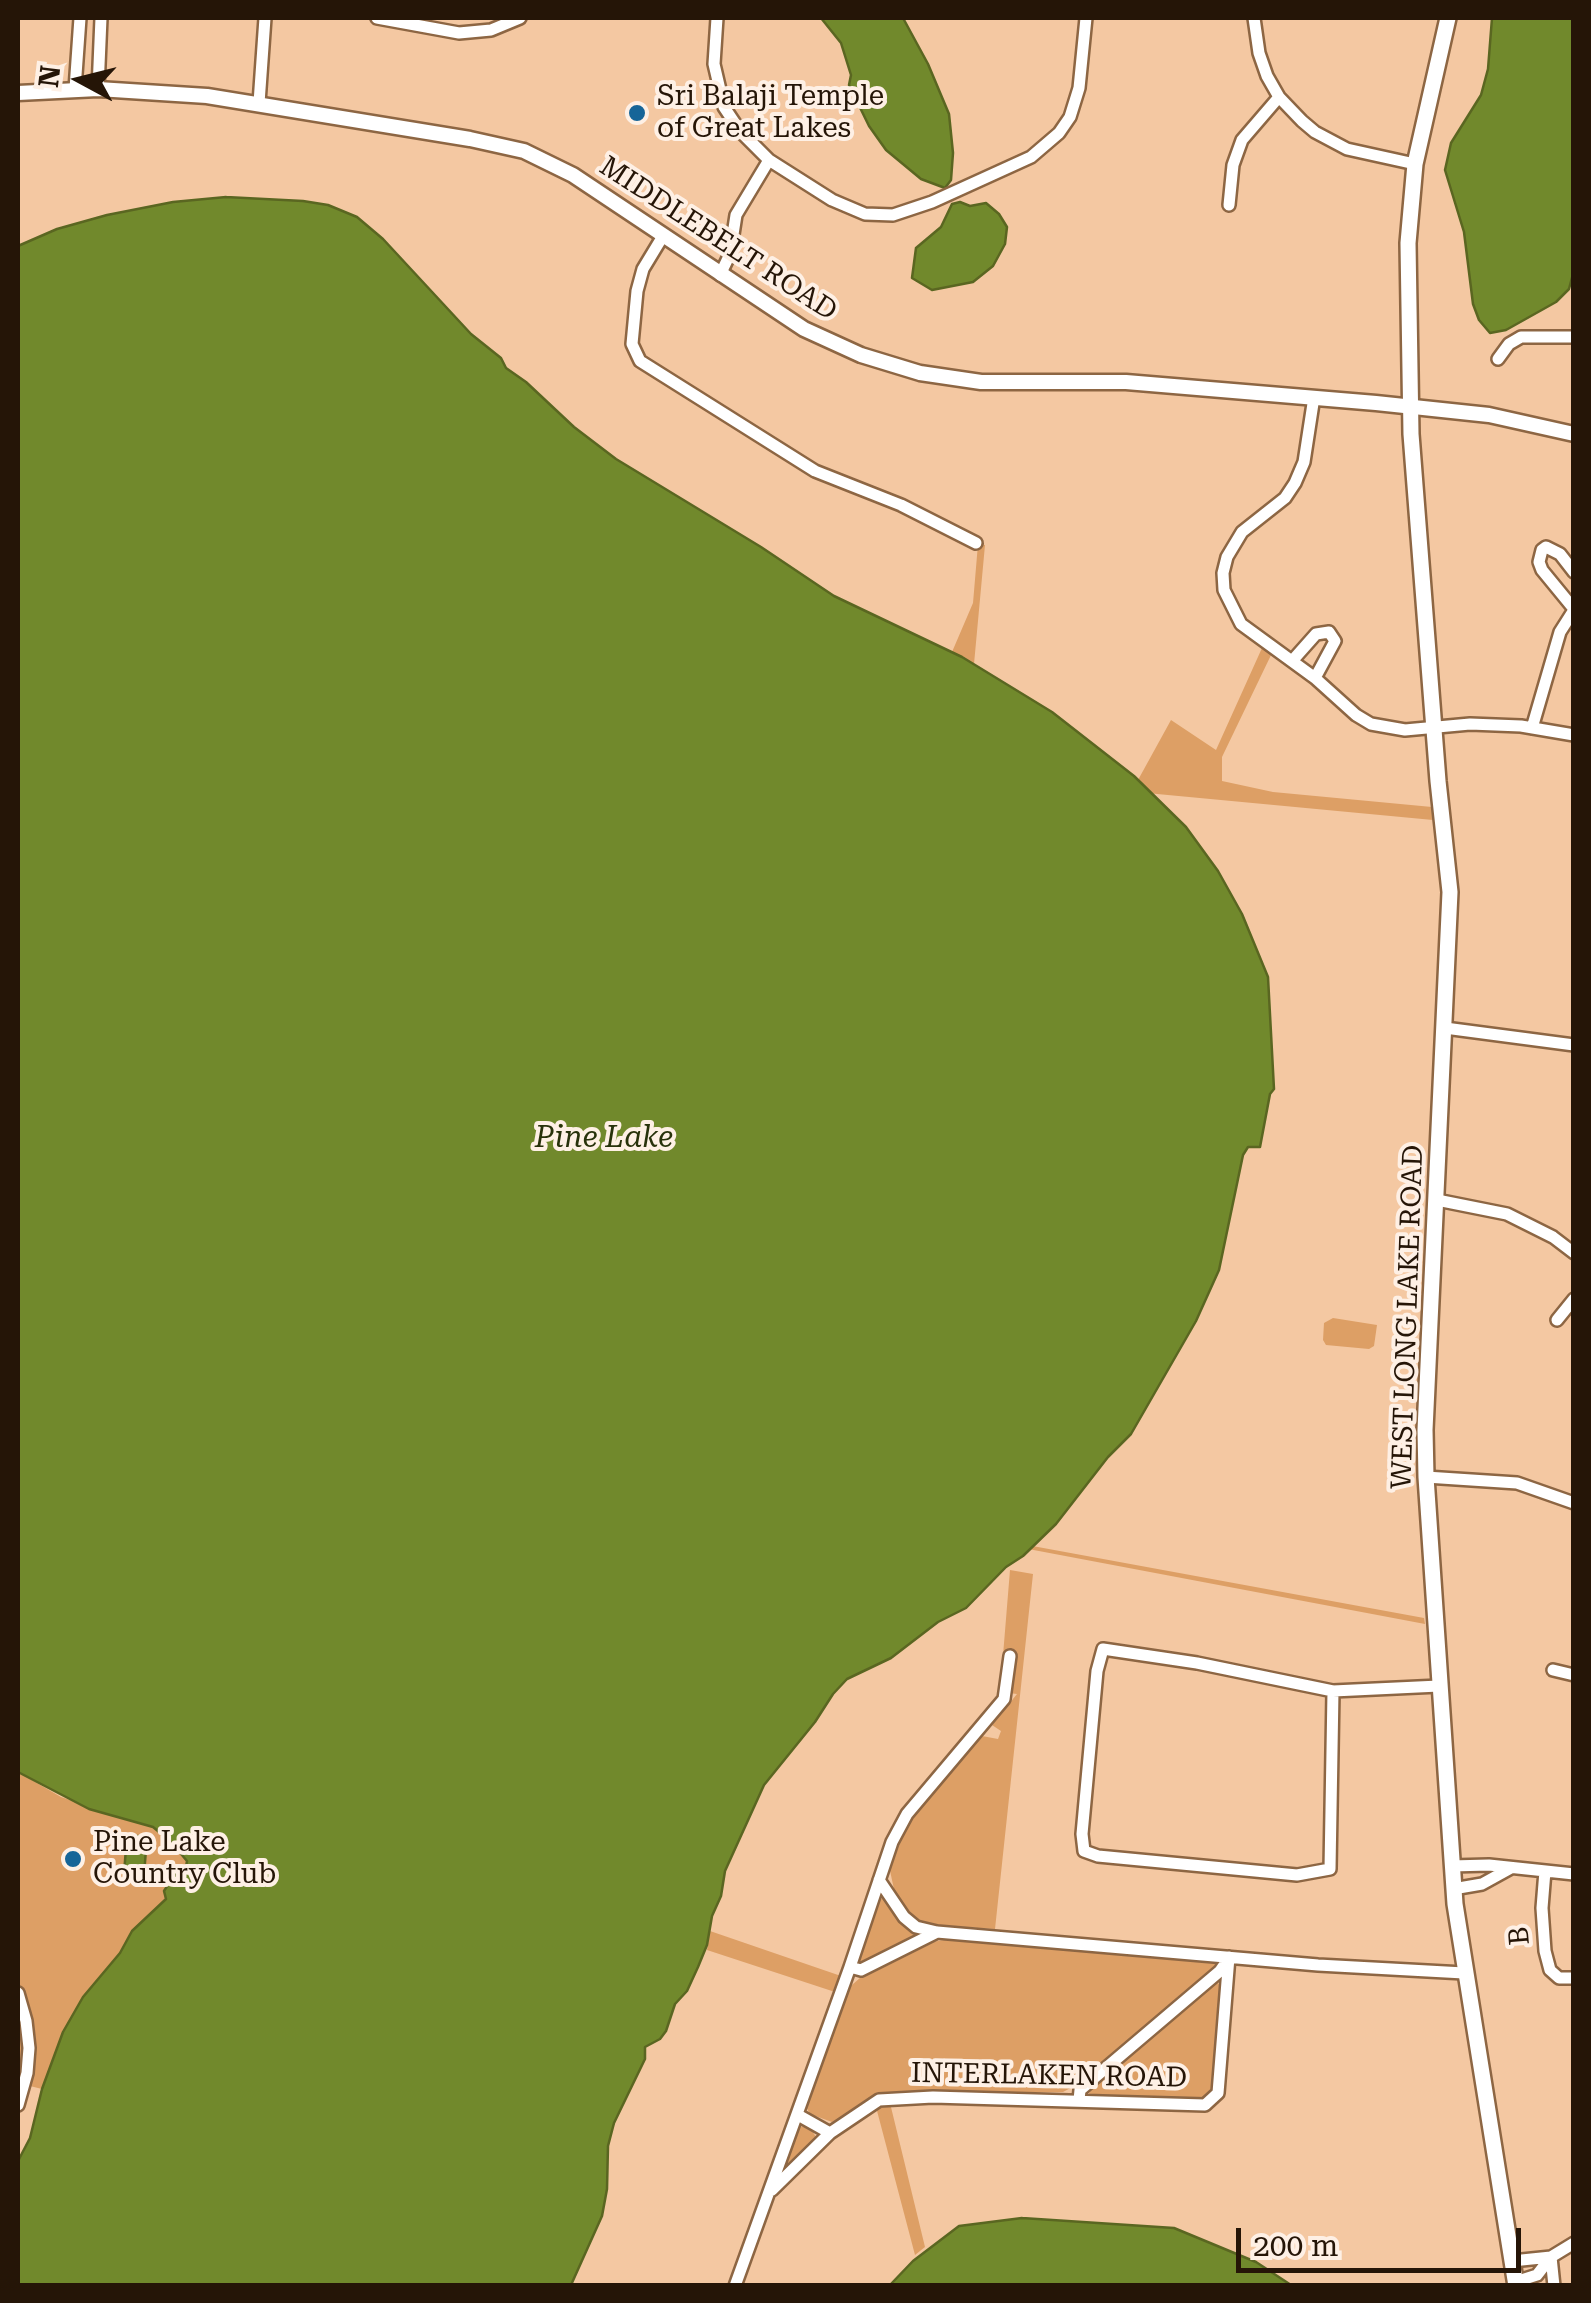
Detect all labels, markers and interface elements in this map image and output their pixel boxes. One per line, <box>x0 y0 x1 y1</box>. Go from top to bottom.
north arrow <box>30 30 130 130</box>
text: N <box>32 64 67 89</box>
place label: Sri Balaji Temple of Great Lakes <box>657 80 884 146</box>
marker: Sri Balaji Temple of Great Lakes <box>626 102 648 124</box>
street label: MIDDLEBELT ROAD <box>593 150 843 328</box>
water label: Pine Lake <box>535 1120 673 1156</box>
street label: WEST LONG LAKE ROAD <box>1385 1144 1431 1490</box>
place label: Pine Lake Country Club <box>93 1826 276 1892</box>
marker: Pine Lake Country Club <box>62 1848 84 1870</box>
street label: B <box>1502 1925 1538 1947</box>
street label: INTERLAKEN ROAD <box>911 2057 1187 2095</box>
scale bar <box>1241 2208 1526 2270</box>
text: 200 m <box>1253 2228 1338 2263</box>

